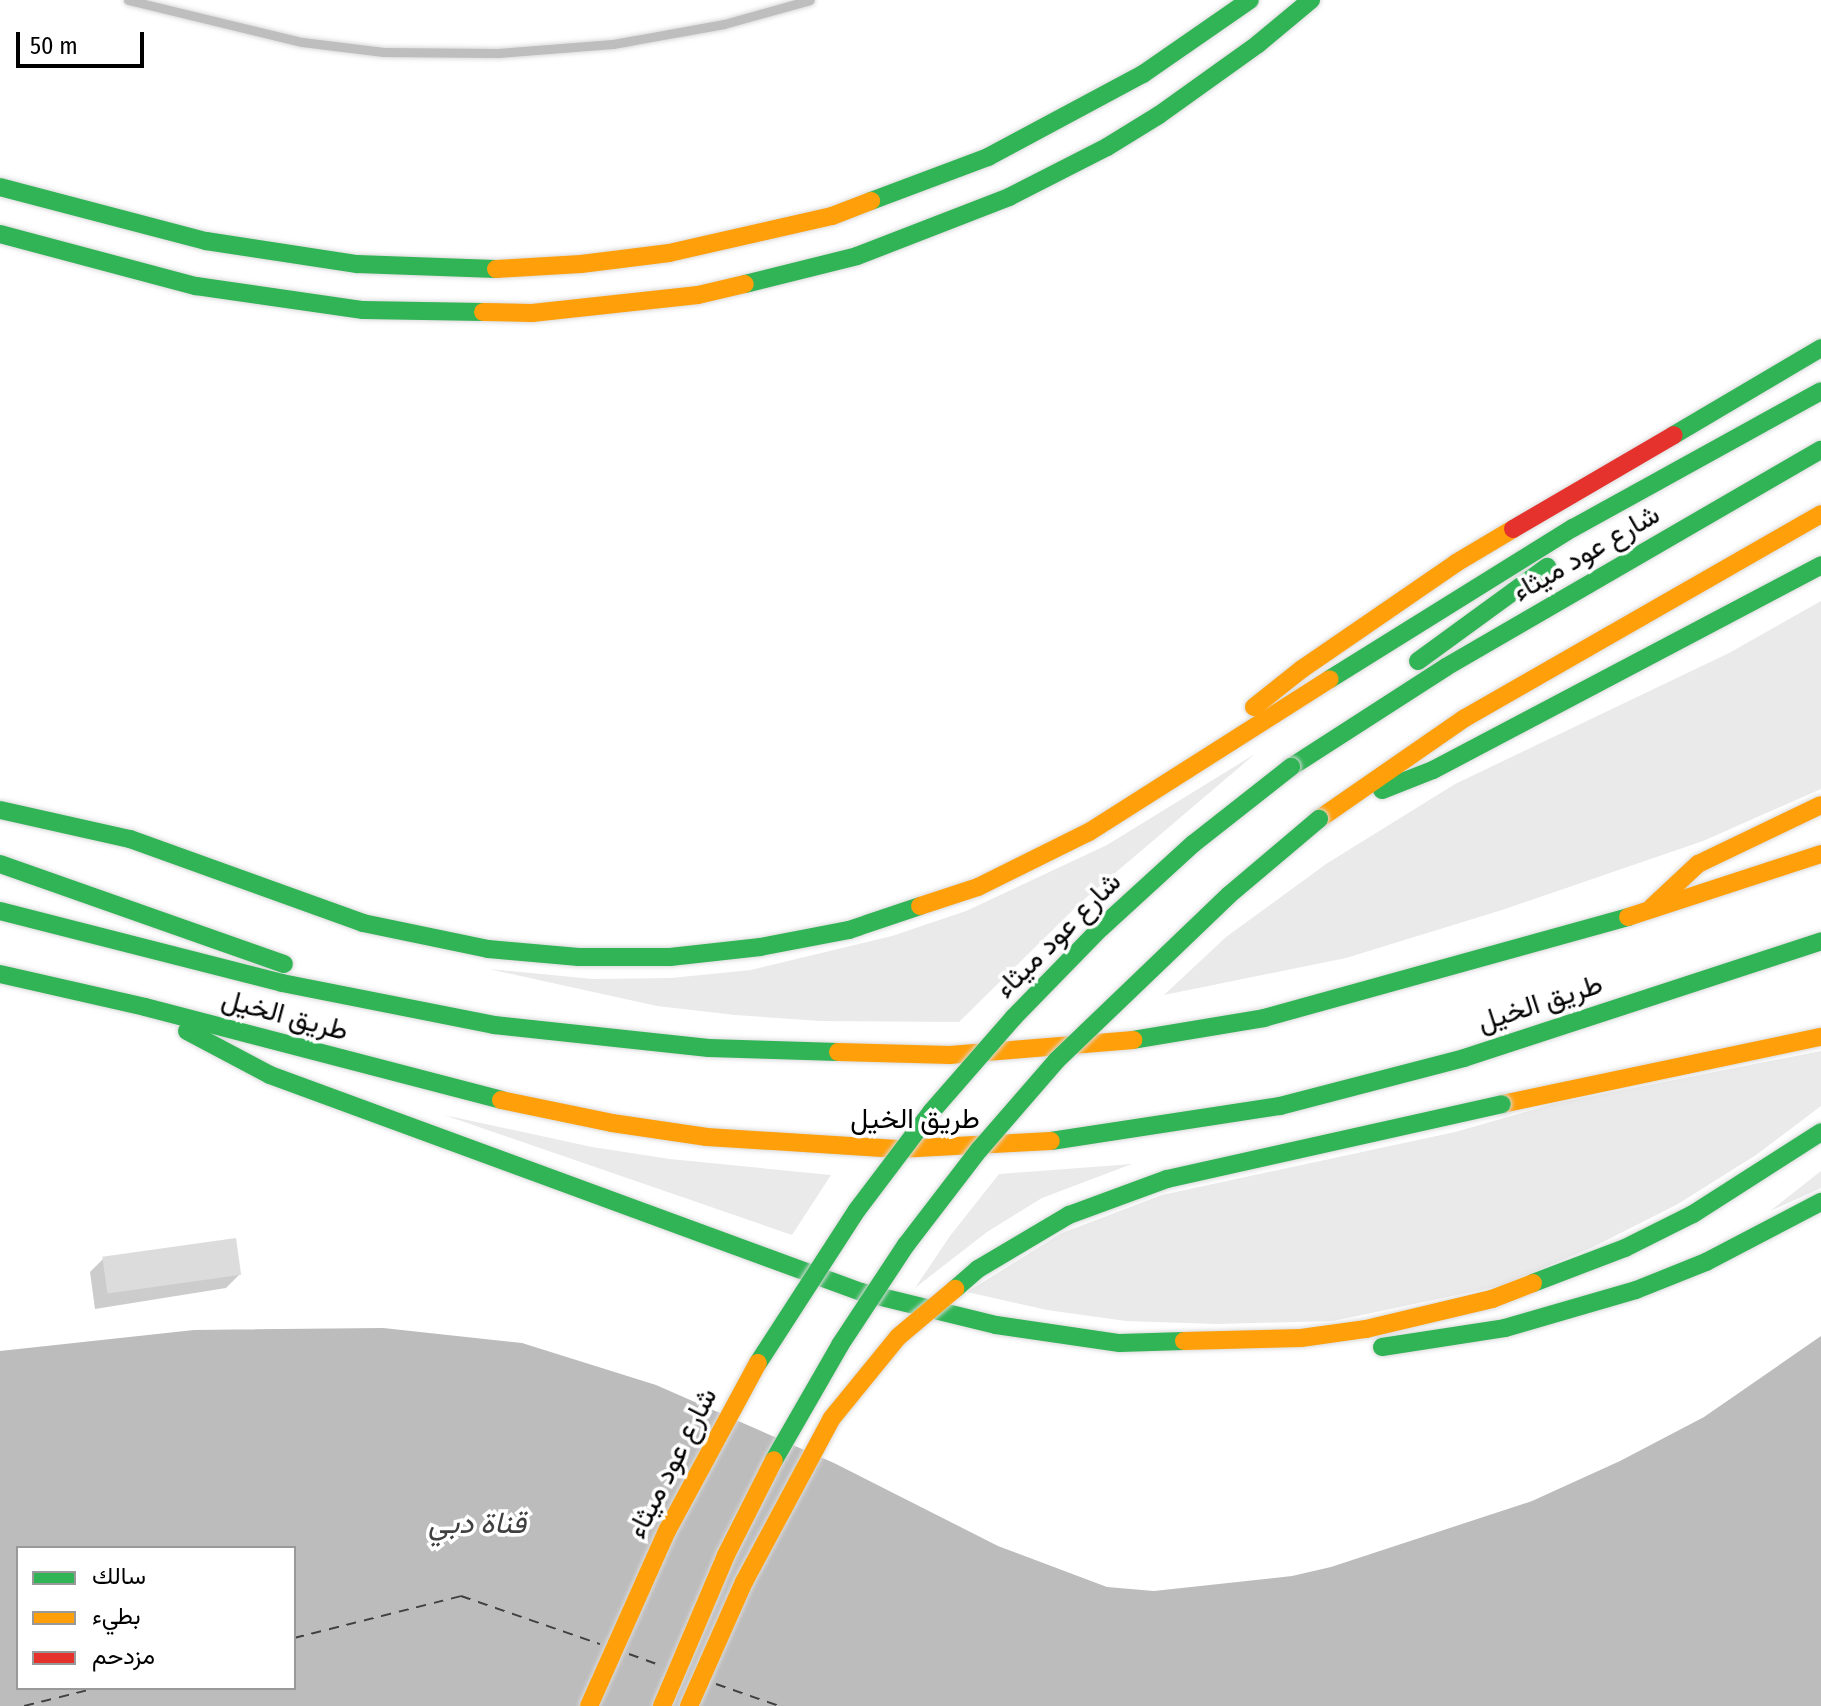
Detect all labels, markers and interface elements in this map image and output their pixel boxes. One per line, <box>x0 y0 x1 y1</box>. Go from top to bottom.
scale bar <box>20 16 148 66</box>
text: 50 m <box>30 32 78 60</box>
street label: شارع عود ميثاء <box>1506 497 1666 609</box>
street label: شارع عود ميثاء <box>988 865 1128 1005</box>
street label: طريق الخيل <box>1473 967 1607 1039</box>
street label: طريق الخيل <box>218 982 352 1048</box>
street label: طريق الخيل <box>850 1102 980 1136</box>
street label: شارع عود ميثاء <box>620 1382 724 1544</box>
water label: قناة دبي <box>428 1505 526 1541</box>
legend <box>16 1546 296 1690</box>
text: سالك <box>92 1562 146 1590</box>
text: بطيء <box>92 1602 141 1630</box>
text: مزدحم <box>92 1642 155 1670</box>

